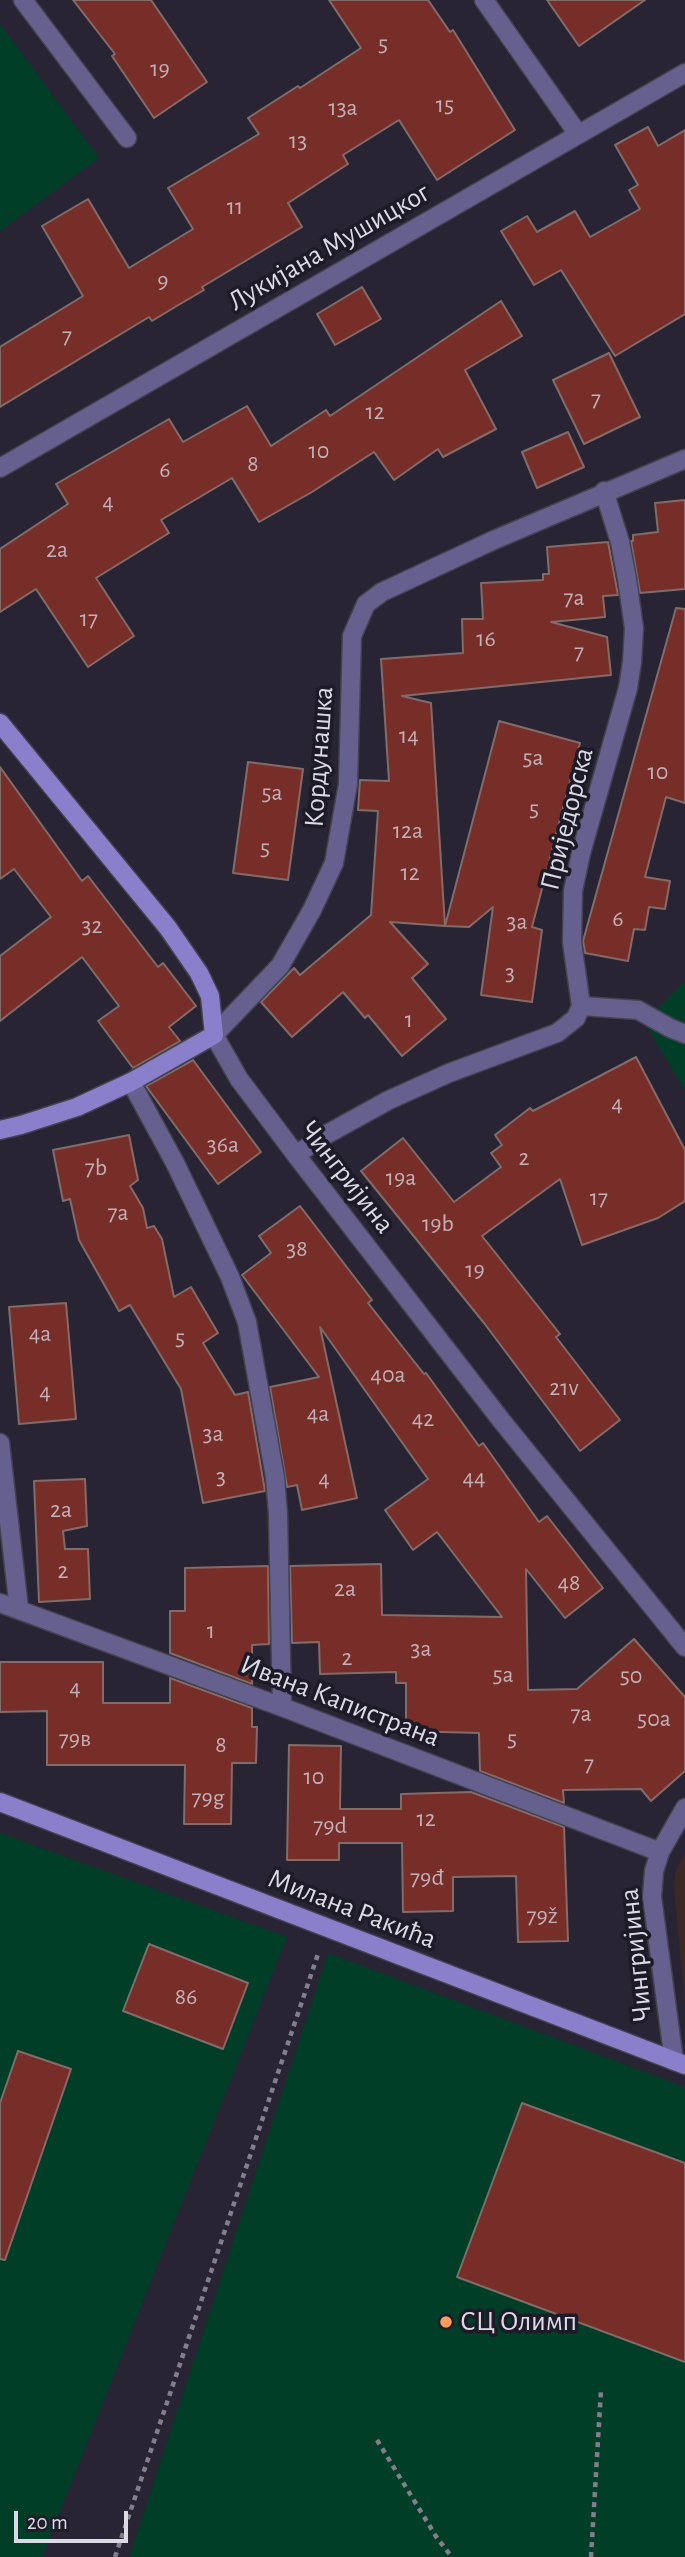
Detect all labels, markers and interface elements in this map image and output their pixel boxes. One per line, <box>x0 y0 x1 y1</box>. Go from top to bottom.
house number: 5 <box>378 30 388 58</box>
house number: 19 <box>150 55 170 83</box>
house number: 15 <box>436 91 454 119</box>
house number: 13a <box>328 94 358 122</box>
house number: 13 <box>289 127 307 155</box>
street label: Лукијана Мушицког <box>222 176 436 318</box>
house number: 11 <box>227 193 243 221</box>
house number: 9 <box>157 267 169 295</box>
house number: 7 <box>62 322 72 350</box>
house number: 7 <box>591 385 601 413</box>
house number: 12 <box>365 398 385 426</box>
house number: 10 <box>309 437 329 465</box>
house number: 8 <box>247 450 259 478</box>
house number: 6 <box>159 456 171 484</box>
house number: 4 <box>102 488 114 516</box>
house number: 2a <box>46 536 68 564</box>
house number: 7a <box>563 584 585 612</box>
house number: 17 <box>80 605 98 633</box>
house number: 16 <box>476 625 496 653</box>
house number: 7 <box>574 638 584 666</box>
street label: Кордунашка <box>297 685 341 829</box>
house number: 14 <box>399 722 419 750</box>
house number: 5a <box>522 744 544 772</box>
street label: Приједорска <box>533 744 601 894</box>
house number: 10 <box>648 758 668 786</box>
house number: 5a <box>261 779 283 807</box>
house number: 5 <box>529 795 539 823</box>
house number: 12a <box>393 817 423 845</box>
house number: 5 <box>260 834 270 862</box>
house number: 12 <box>400 859 420 887</box>
house number: 6 <box>612 905 624 933</box>
house number: 3a <box>507 908 527 936</box>
house number: 32 <box>82 912 102 940</box>
house number: 3 <box>505 959 515 987</box>
house number: 1 <box>405 1006 413 1034</box>
house number: 4 <box>611 1090 623 1118</box>
street label: Чингријина <box>293 1114 401 1240</box>
house number: 36a <box>207 1131 239 1159</box>
house number: 2 <box>519 1144 529 1172</box>
house number: 7b <box>85 1154 107 1182</box>
house number: 19a <box>386 1164 416 1192</box>
house number: 17 <box>590 1184 608 1212</box>
house number: 7a <box>107 1199 129 1227</box>
house number: 19b <box>422 1210 454 1238</box>
house number: 38 <box>286 1235 308 1263</box>
house number: 19 <box>465 1256 485 1284</box>
house number: 4a <box>29 1320 51 1348</box>
house number: 5 <box>175 1324 185 1352</box>
house number: 40a <box>370 1361 406 1389</box>
house number: 21v <box>549 1374 579 1402</box>
house number: 4 <box>39 1378 51 1406</box>
house number: 4a <box>307 1400 329 1428</box>
house number: 42 <box>412 1405 434 1433</box>
house number: 3a <box>203 1420 223 1448</box>
house number: 3 <box>216 1463 226 1491</box>
house number: 44 <box>462 1464 486 1492</box>
house number: 4 <box>318 1465 330 1493</box>
house number: 2a <box>50 1496 72 1524</box>
house number: 2 <box>58 1557 68 1585</box>
house number: 48 <box>558 1569 580 1597</box>
house number: 2a <box>334 1575 356 1603</box>
house number: 1 <box>207 1617 215 1645</box>
house number: 3a <box>411 1635 431 1663</box>
house number: 2 <box>342 1644 352 1672</box>
street label: Ивана Капистрана <box>235 1647 445 1755</box>
house number: 5a <box>492 1661 514 1689</box>
house number: 50 <box>620 1662 642 1690</box>
house number: 4 <box>69 1674 81 1702</box>
house number: 7a <box>570 1700 592 1728</box>
house number: 50a <box>637 1705 671 1733</box>
house number: 79в <box>59 1725 91 1753</box>
house number: 5 <box>507 1725 517 1753</box>
house number: 8 <box>215 1731 227 1759</box>
house number: 7 <box>584 1750 594 1778</box>
house number: 10 <box>304 1763 324 1791</box>
house number: 79g <box>192 1784 224 1812</box>
house number: 12 <box>416 1805 436 1833</box>
house number: 79d <box>313 1812 347 1840</box>
street label: Милана Ракића <box>263 1862 441 1956</box>
house number: 79đ <box>410 1864 444 1892</box>
street label: Чингријина <box>612 1887 660 2023</box>
house number: 79ž <box>526 1902 558 1930</box>
house number: 86 <box>175 1983 197 2011</box>
place label: СЦ Олимп <box>460 2305 577 2339</box>
marker: СЦ Олимп <box>438 2314 454 2330</box>
scale bar <box>18 2498 131 2542</box>
text: 20 m <box>27 2512 68 2533</box>

